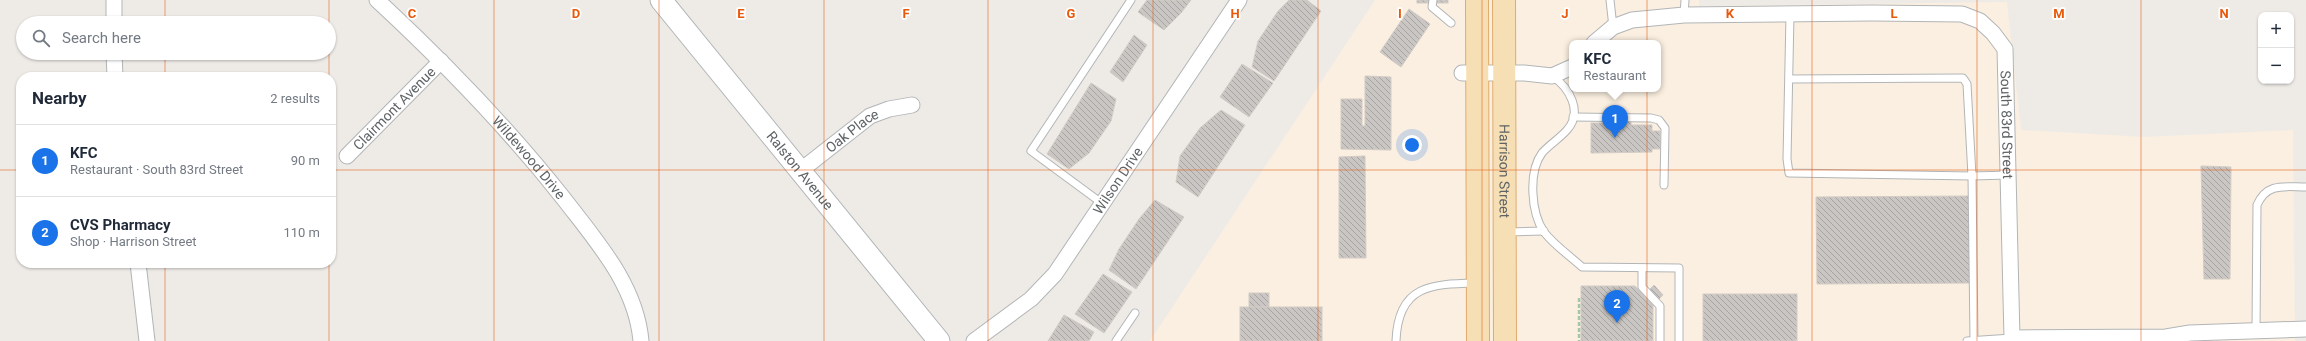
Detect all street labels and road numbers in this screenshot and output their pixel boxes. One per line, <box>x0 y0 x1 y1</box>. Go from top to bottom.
street label: Clairmont Avenue <box>350 64 439 153</box>
street label: South 83rd Street <box>1998 70 2016 180</box>
street label: Oak Place <box>822 106 880 156</box>
street label: Wildewood Drive <box>489 113 569 202</box>
street label: Harrison Street <box>1496 124 1513 218</box>
street label: Ralston Avenue <box>763 128 837 213</box>
street label: Wilson Drive <box>1090 144 1146 217</box>

